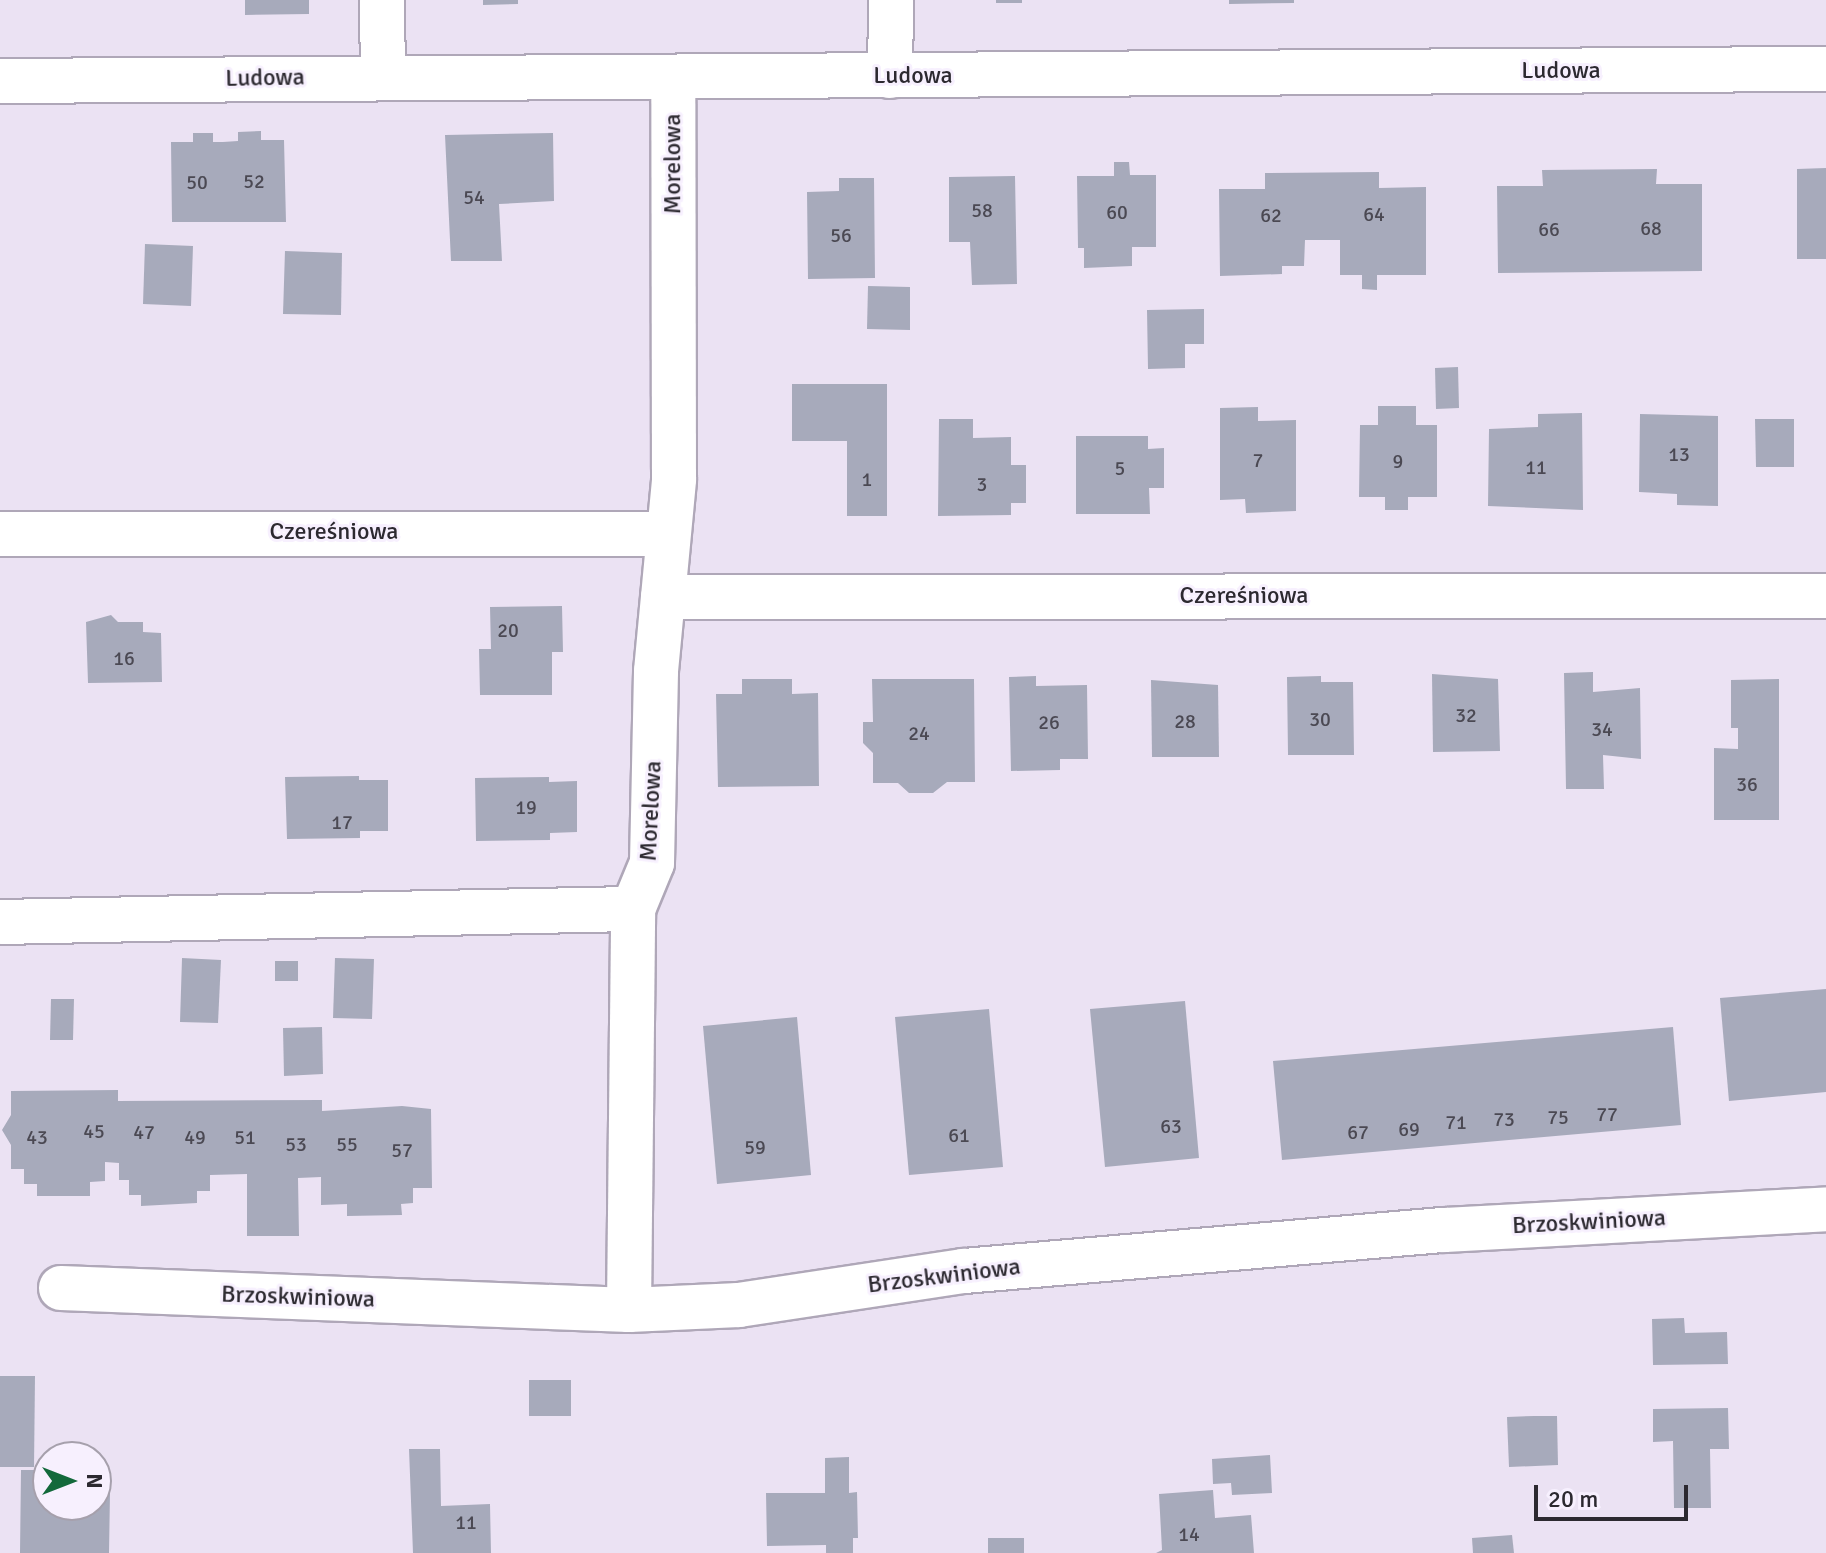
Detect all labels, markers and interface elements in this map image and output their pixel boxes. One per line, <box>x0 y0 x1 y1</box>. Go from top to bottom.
street label: Ludowa <box>1521 57 1601 85</box>
street label: Ludowa <box>873 62 953 90</box>
street label: Ludowa <box>225 63 305 93</box>
street label: Morelowa <box>659 114 687 214</box>
house number: 52 <box>243 169 265 193</box>
house number: 50 <box>186 170 208 194</box>
house number: 54 <box>463 185 485 209</box>
house number: 58 <box>971 198 993 222</box>
house number: 60 <box>1106 200 1128 224</box>
house number: 64 <box>1363 202 1385 226</box>
house number: 62 <box>1260 203 1282 227</box>
house number: 68 <box>1640 216 1662 240</box>
house number: 66 <box>1538 217 1560 241</box>
house number: 56 <box>830 223 852 247</box>
house number: 13 <box>1668 442 1690 466</box>
house number: 7 <box>1253 448 1263 472</box>
house number: 9 <box>1393 449 1403 473</box>
house number: 11 <box>1525 455 1547 479</box>
house number: 5 <box>1115 456 1125 480</box>
house number: 1 <box>862 467 872 491</box>
house number: 3 <box>977 472 987 496</box>
street label: Czereśniowa <box>270 518 398 546</box>
street label: Czereśniowa <box>1180 582 1308 610</box>
house number: 20 <box>497 618 519 642</box>
house number: 16 <box>113 646 135 670</box>
house number: 32 <box>1455 703 1477 727</box>
house number: 30 <box>1309 707 1331 731</box>
house number: 28 <box>1174 709 1196 733</box>
house number: 26 <box>1038 710 1060 734</box>
house number: 34 <box>1591 717 1613 741</box>
house number: 24 <box>908 721 930 745</box>
street label: Morelowa <box>634 760 668 862</box>
house number: 36 <box>1736 772 1758 796</box>
house number: 19 <box>515 795 537 819</box>
house number: 17 <box>331 810 353 834</box>
house number: 77 <box>1596 1102 1618 1126</box>
house number: 75 <box>1547 1105 1569 1129</box>
house number: 73 <box>1493 1107 1515 1131</box>
house number: 71 <box>1445 1110 1467 1134</box>
house number: 63 <box>1160 1114 1182 1138</box>
house number: 69 <box>1398 1117 1420 1141</box>
house number: 45 <box>83 1119 105 1143</box>
house number: 47 <box>133 1120 155 1144</box>
house number: 67 <box>1347 1120 1369 1144</box>
house number: 61 <box>948 1123 970 1147</box>
house number: 43 <box>26 1125 48 1149</box>
house number: 49 <box>184 1125 206 1149</box>
house number: 51 <box>234 1125 256 1149</box>
house number: 53 <box>285 1132 307 1156</box>
house number: 55 <box>336 1132 358 1156</box>
house number: 59 <box>744 1135 766 1159</box>
house number: 57 <box>391 1138 413 1162</box>
street label: Brzoskwiniowa <box>1511 1204 1667 1240</box>
street label: Brzoskwiniowa <box>866 1252 1022 1300</box>
street label: Brzoskwiniowa <box>221 1280 375 1314</box>
north arrow <box>32 1441 112 1521</box>
scale bar <box>1538 1469 1692 1519</box>
text: N <box>81 1473 108 1489</box>
text: 20 m <box>1548 1484 1598 1514</box>
house number: 11 <box>455 1510 477 1534</box>
house number: 14 <box>1178 1522 1200 1546</box>

